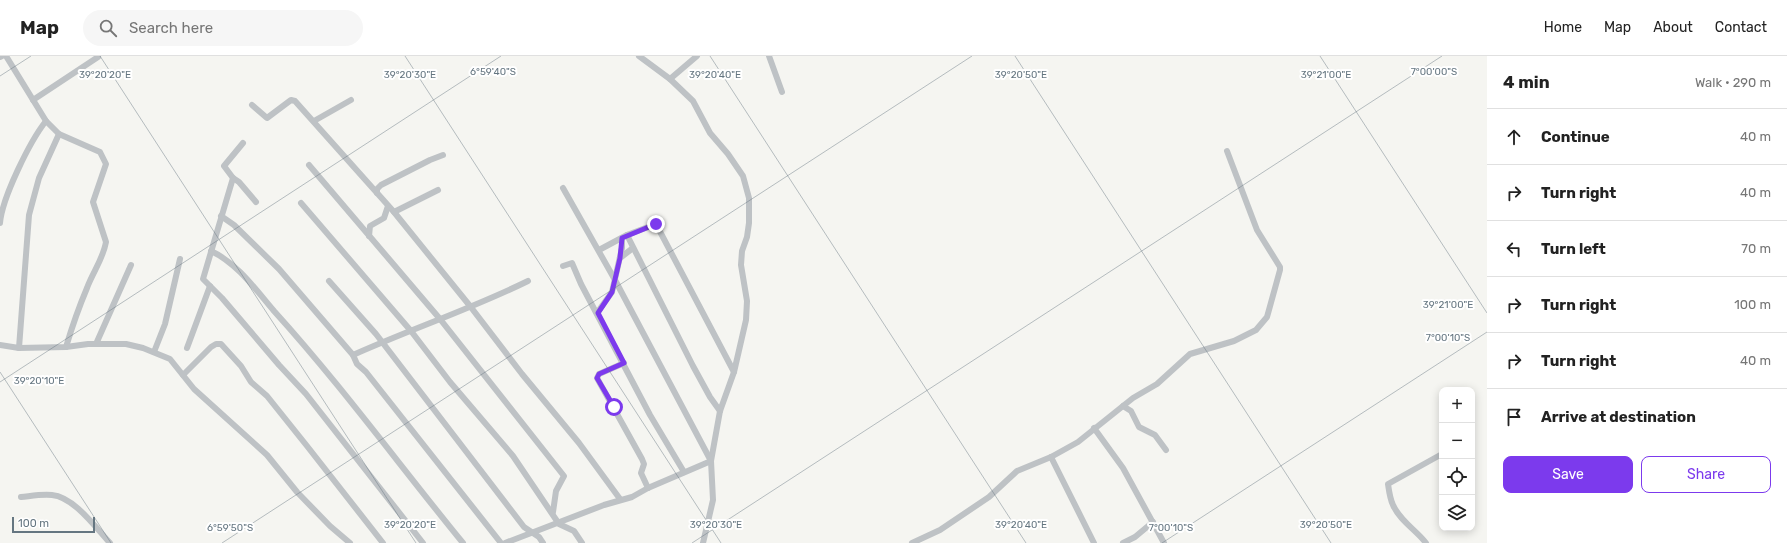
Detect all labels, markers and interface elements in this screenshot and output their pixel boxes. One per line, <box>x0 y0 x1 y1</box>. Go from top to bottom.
search box <box>83 10 363 46</box>
text: Map <box>20 16 59 39</box>
icon: search <box>97 17 119 39</box>
text: Search here <box>129 19 213 37</box>
text: Home <box>1544 19 1582 36</box>
text: Map <box>1604 19 1631 36</box>
text: About <box>1653 19 1693 36</box>
text: Contact <box>1715 19 1767 36</box>
text: 6°59'40"S <box>470 66 516 78</box>
text: 7°00'00"S <box>1411 66 1457 78</box>
text: 39°20'20"E <box>79 69 131 81</box>
text: 39°20'30"E <box>384 69 436 81</box>
text: 39°20'40"E <box>689 69 741 81</box>
text: 39°20'50"E <box>995 69 1047 81</box>
text: 39°21'00"E <box>1301 69 1351 81</box>
text: 4 min <box>1503 72 1550 92</box>
text: Walk · 290 m <box>1695 75 1771 90</box>
icon: ahead <box>1503 126 1525 148</box>
text: Continue <box>1541 128 1610 146</box>
text: 40 m <box>1740 129 1771 144</box>
icon: right <box>1503 182 1525 204</box>
text: Turn right <box>1541 184 1616 202</box>
text: 40 m <box>1740 185 1771 200</box>
route end <box>647 215 665 233</box>
icon: left <box>1503 238 1525 260</box>
text: Turn left <box>1541 240 1606 258</box>
text: 70 m <box>1741 241 1771 256</box>
icon: right <box>1503 294 1525 316</box>
text: Turn right <box>1541 296 1616 314</box>
text: 100 m <box>1734 297 1771 312</box>
text: 39°21'00"E <box>1423 299 1473 311</box>
text: 7°00'10"S <box>1426 332 1470 344</box>
icon: right <box>1503 350 1525 372</box>
text: Turn right <box>1541 352 1616 370</box>
text: 40 m <box>1740 353 1771 368</box>
text: 39°20'10"E <box>14 375 64 387</box>
map controls <box>1439 387 1475 531</box>
button: + <box>1439 387 1475 423</box>
route start <box>605 398 623 416</box>
icon: arrive <box>1503 406 1525 428</box>
text: Arrive at destination <box>1541 408 1696 426</box>
button: − <box>1439 423 1475 459</box>
button: Save <box>1503 456 1633 493</box>
button: Share <box>1641 456 1771 493</box>
button: locate <box>1439 459 1475 495</box>
button: layers <box>1439 495 1475 531</box>
scale bar <box>12 515 95 534</box>
text: 100 m <box>18 517 49 530</box>
text: 39°20'20"E <box>384 519 436 531</box>
text: 39°20'30"E <box>690 519 742 531</box>
text: 39°20'40"E <box>995 519 1047 531</box>
text: 39°20'50"E <box>1300 519 1352 531</box>
text: 6°59'50"S <box>207 522 253 534</box>
text: 7°00'10"S <box>1149 522 1193 534</box>

